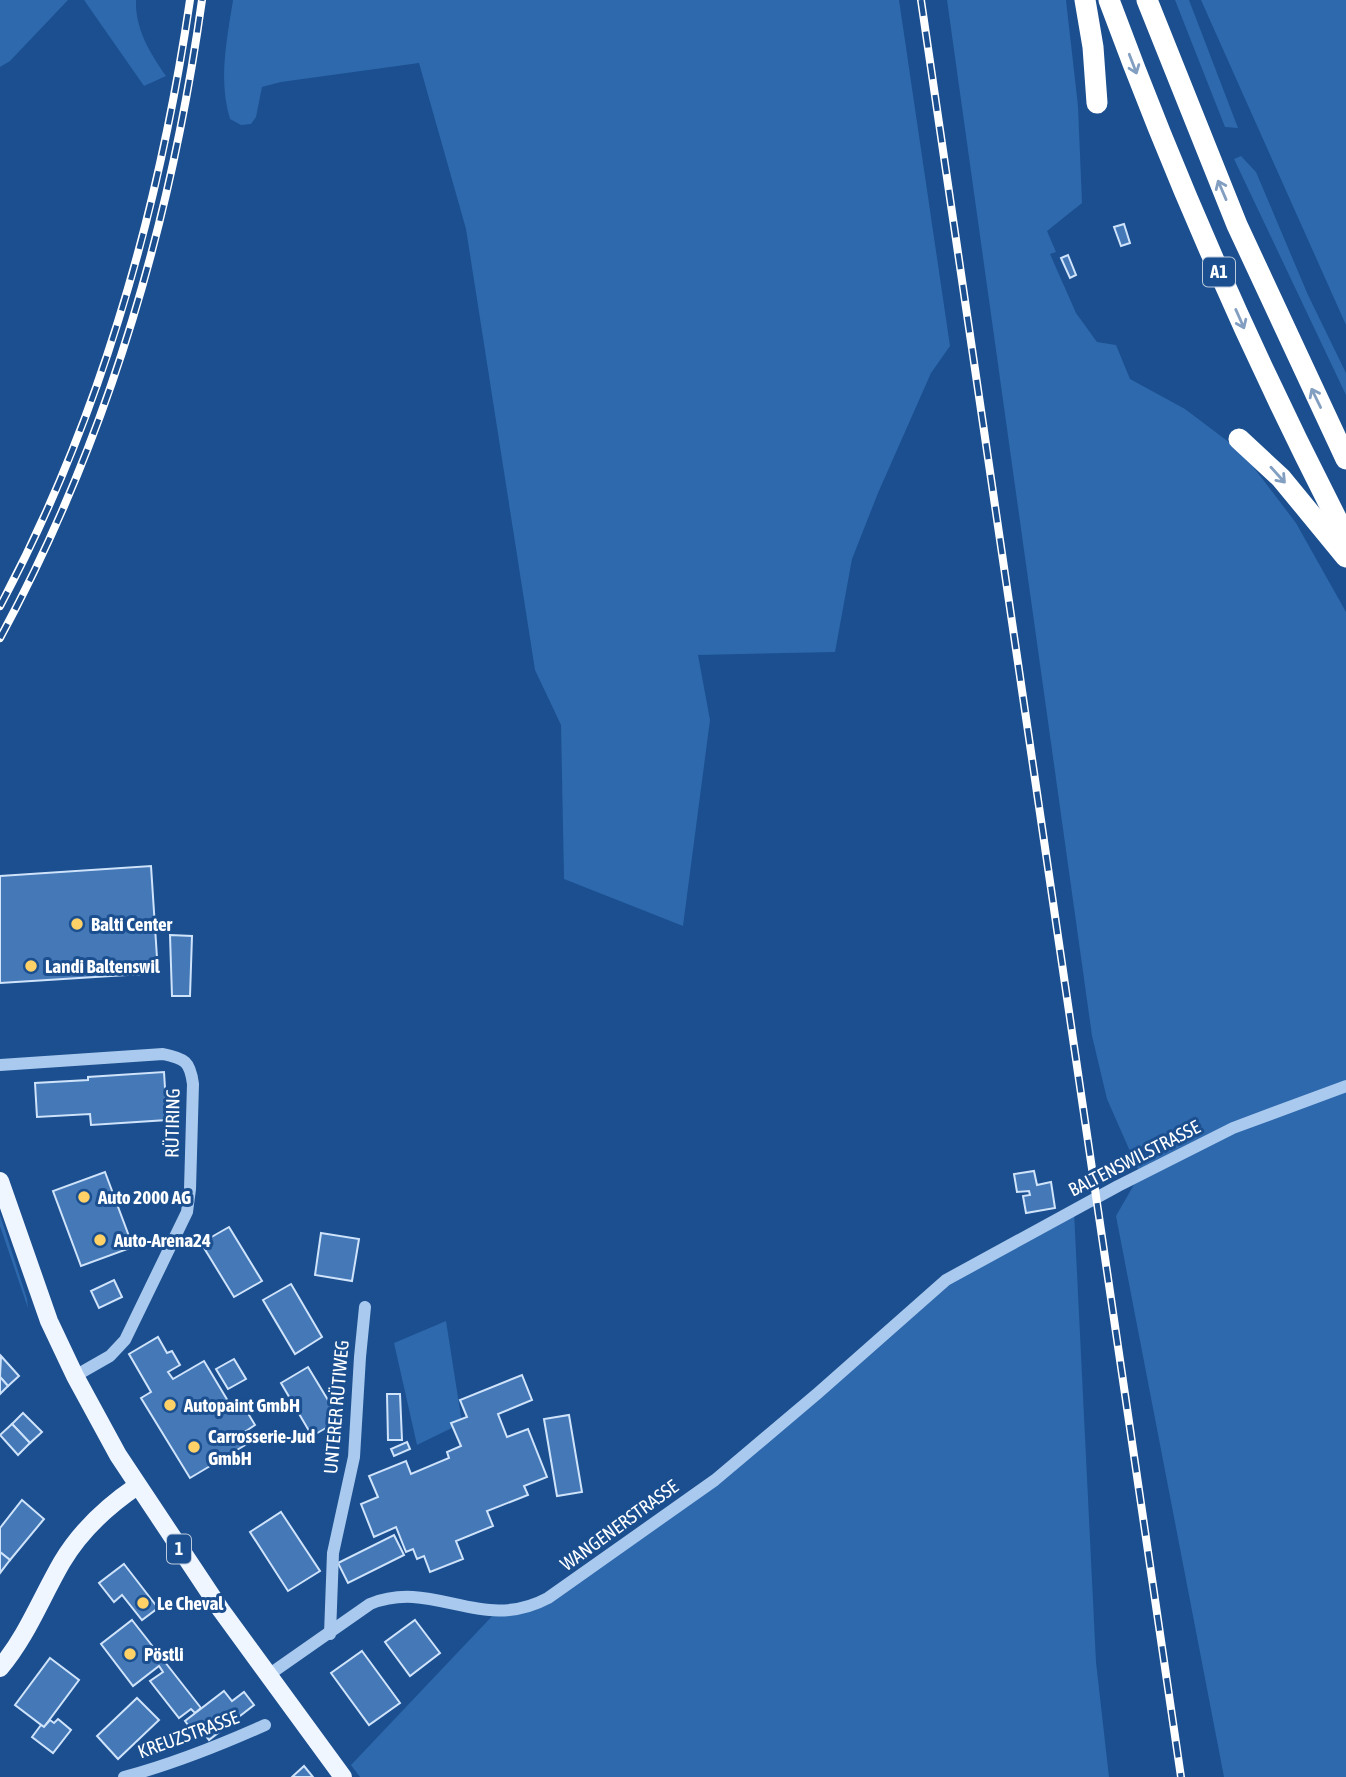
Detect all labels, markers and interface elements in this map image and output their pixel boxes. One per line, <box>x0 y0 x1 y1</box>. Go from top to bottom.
one-way arrow <box>1128 53 1140 74</box>
one-way arrow <box>1215 180 1228 202</box>
road number: A1 <box>1203 258 1235 286</box>
one-way arrow <box>1234 308 1247 329</box>
one-way arrow <box>1309 388 1322 409</box>
one-way arrow <box>1270 466 1286 484</box>
place label: Balti Center <box>91 913 173 935</box>
marker: Balti Center <box>69 916 85 932</box>
place label: Landi Baltenswil <box>45 955 161 977</box>
marker: Landi Baltenswil <box>23 958 39 974</box>
street label: RÜTIRING <box>160 1088 184 1158</box>
street label: BALTENSWILSTRASSE <box>1065 1115 1203 1201</box>
place label: Auto 2000 AG <box>97 1186 191 1208</box>
marker: Auto 2000 AG <box>76 1189 92 1205</box>
place label: Auto-Arena24 <box>113 1229 211 1251</box>
marker: Auto-Arena24 <box>92 1232 108 1248</box>
street label: UNTERER RÜTIWEG <box>319 1339 353 1475</box>
place label: Autopaint GmbH <box>183 1394 300 1416</box>
marker: Autopaint GmbH <box>162 1397 178 1413</box>
place label: Carrosserie-Jud GmbH <box>208 1425 315 1469</box>
marker: Carrosserie-Jud GmbH <box>186 1439 202 1455</box>
street label: WANGENERSTRASSE <box>556 1475 682 1575</box>
road number: 1 <box>167 1534 191 1564</box>
place label: Le Cheval <box>157 1592 224 1614</box>
marker: Le Cheval <box>135 1595 151 1611</box>
place label: Pöstli <box>144 1643 184 1665</box>
marker: Pöstli <box>122 1646 138 1662</box>
street label: KREUZSTRASSE <box>135 1706 241 1762</box>

